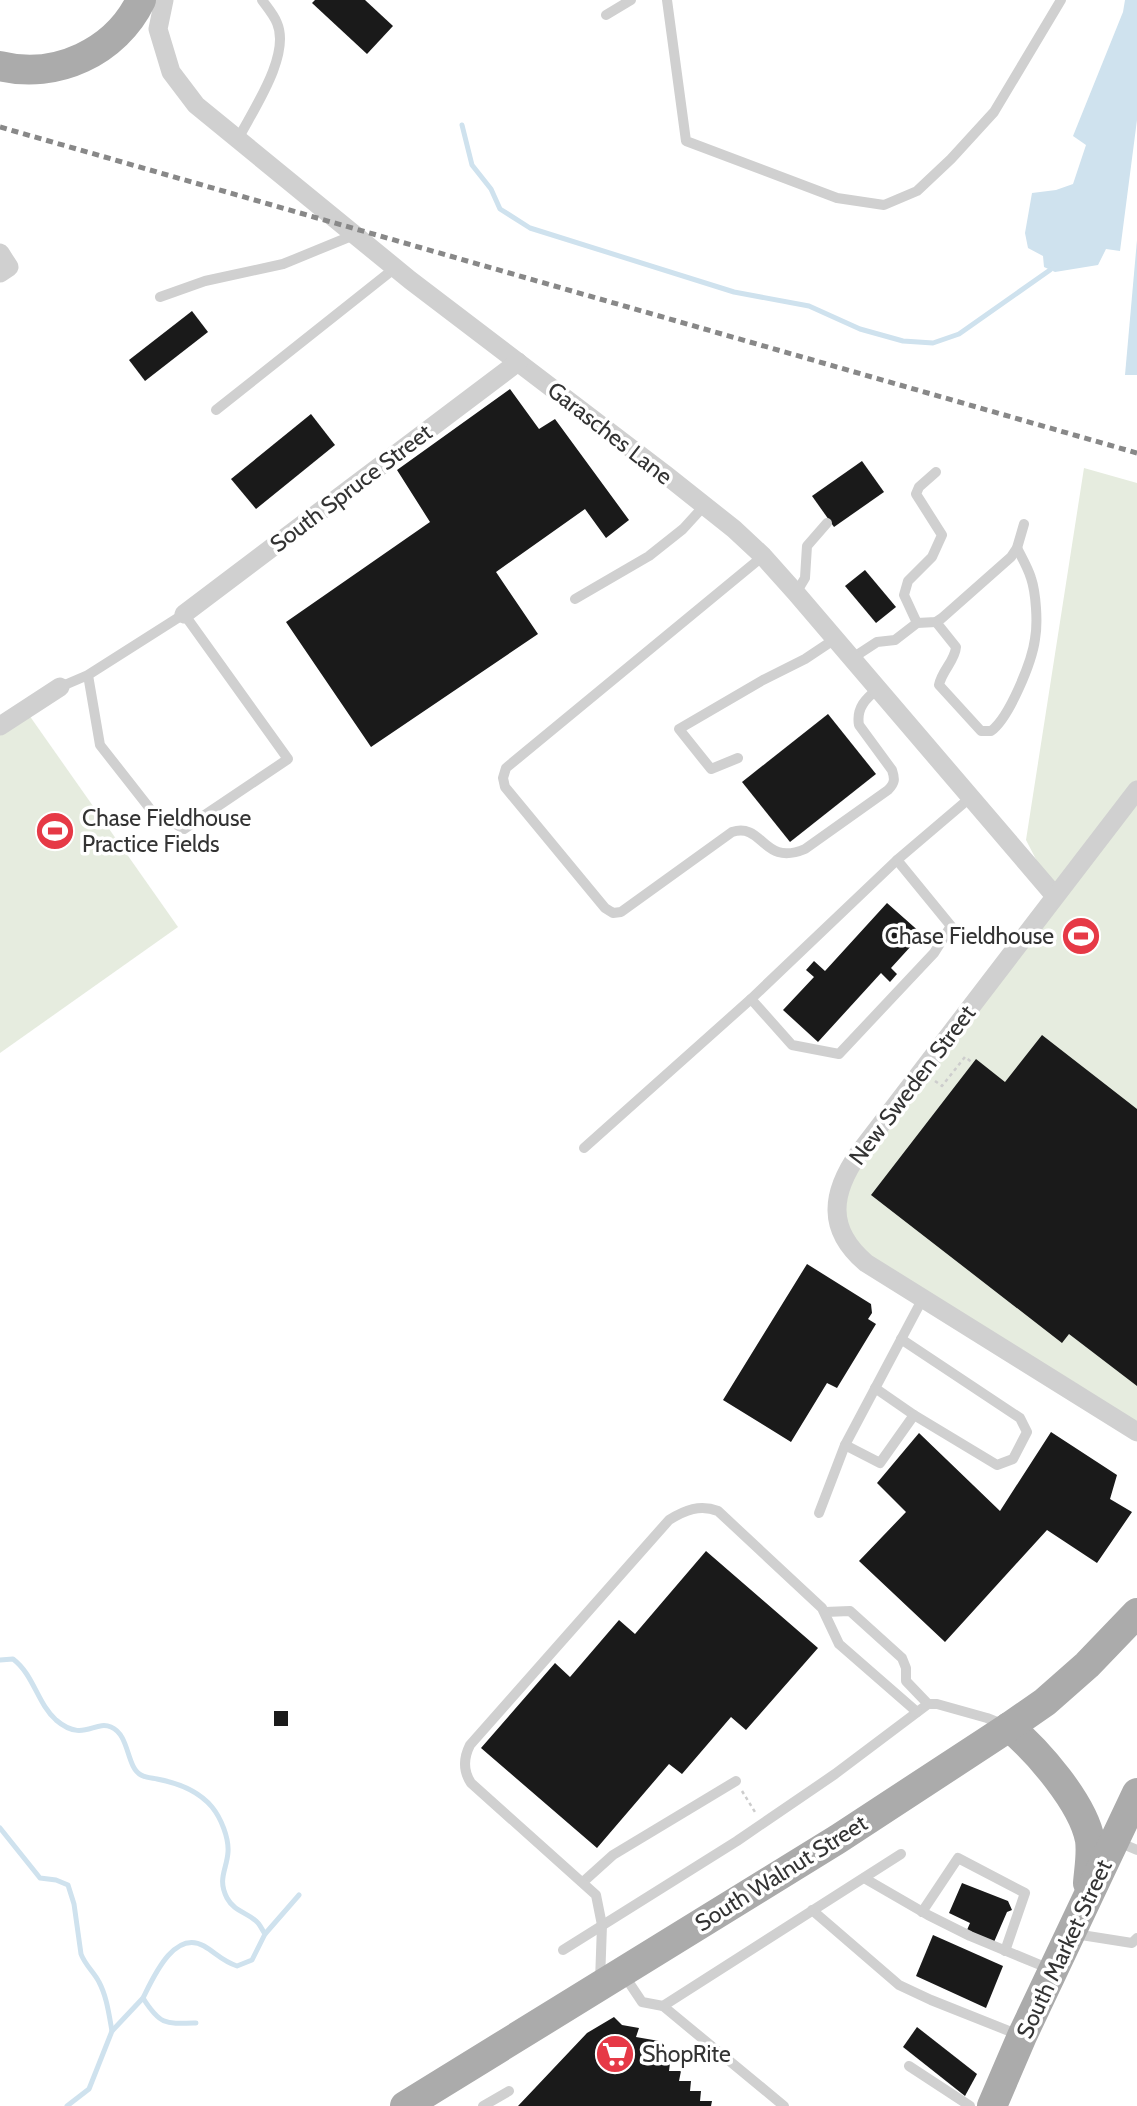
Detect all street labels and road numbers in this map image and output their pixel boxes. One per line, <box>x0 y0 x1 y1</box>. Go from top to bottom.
street label: Garasches Lane <box>542 376 678 491</box>
street label: South Spruce Street <box>265 418 438 558</box>
street label: New Sweden Street <box>843 999 981 1170</box>
street label: South Walnut Street <box>690 1809 872 1937</box>
street label: South Market Street <box>1010 1855 1118 2043</box>

